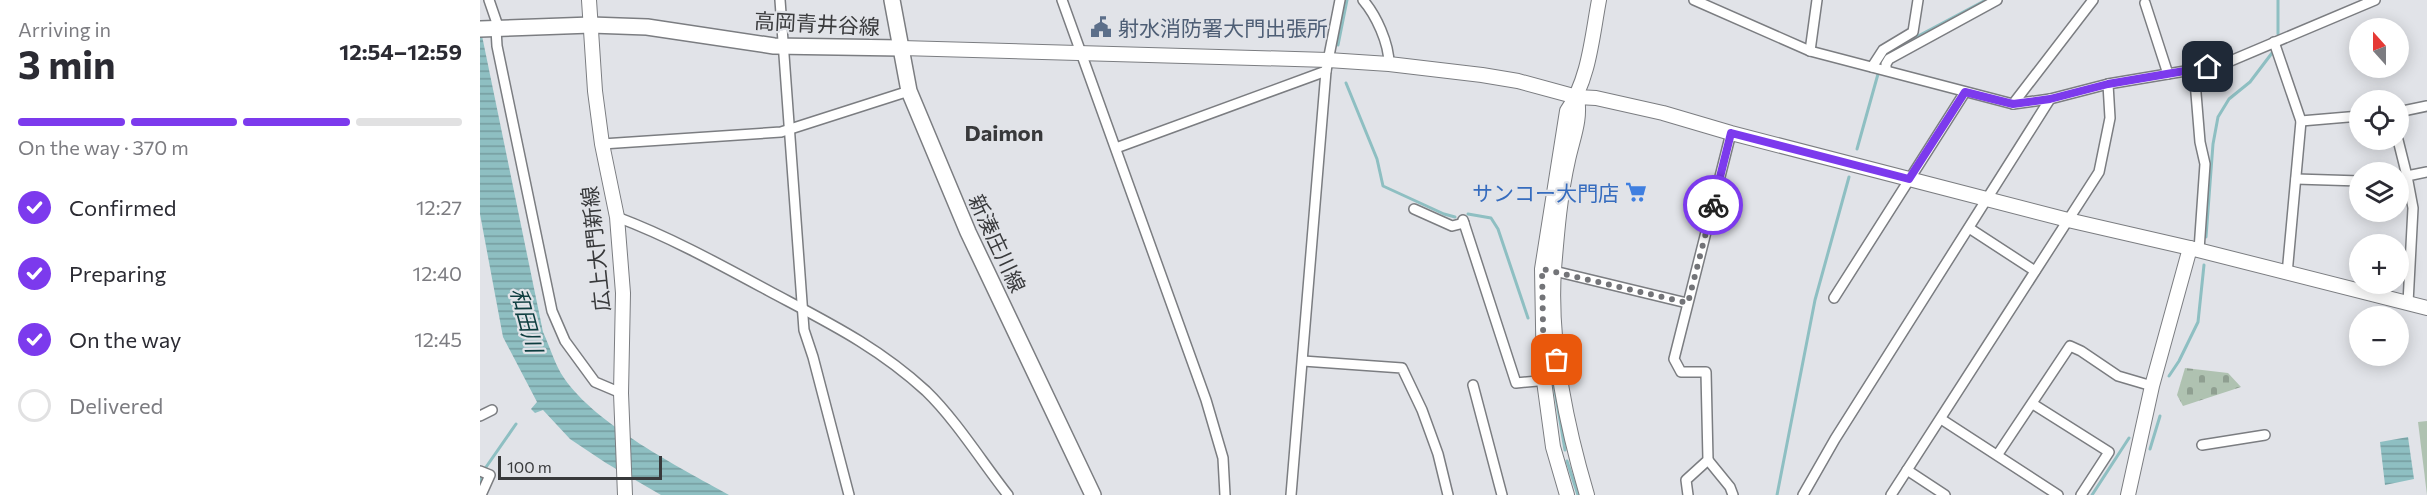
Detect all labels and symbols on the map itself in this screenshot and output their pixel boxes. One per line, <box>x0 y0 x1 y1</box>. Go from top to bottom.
street label: 高岡青井谷線 <box>753 7 881 39</box>
public building icon: 射水消防署大門出張所 <box>1089 15 1113 39</box>
place label: 射水消防署大門出張所 <box>1118 15 1328 40</box>
north arrow <box>2349 18 2409 78</box>
pin <box>2182 41 2233 92</box>
district label: Daimon <box>965 119 1043 146</box>
courier <box>1683 175 1743 235</box>
place label: サンコー大門店 <box>1472 180 1619 205</box>
supermarket icon: サンコー大門店 <box>1624 180 1648 204</box>
street label: 広上大門新線 <box>576 185 614 313</box>
street label: 新湊庄川線 <box>964 190 1032 296</box>
water label: 和田川 <box>505 285 549 357</box>
pin <box>1531 334 1582 385</box>
scale bar <box>498 453 662 480</box>

